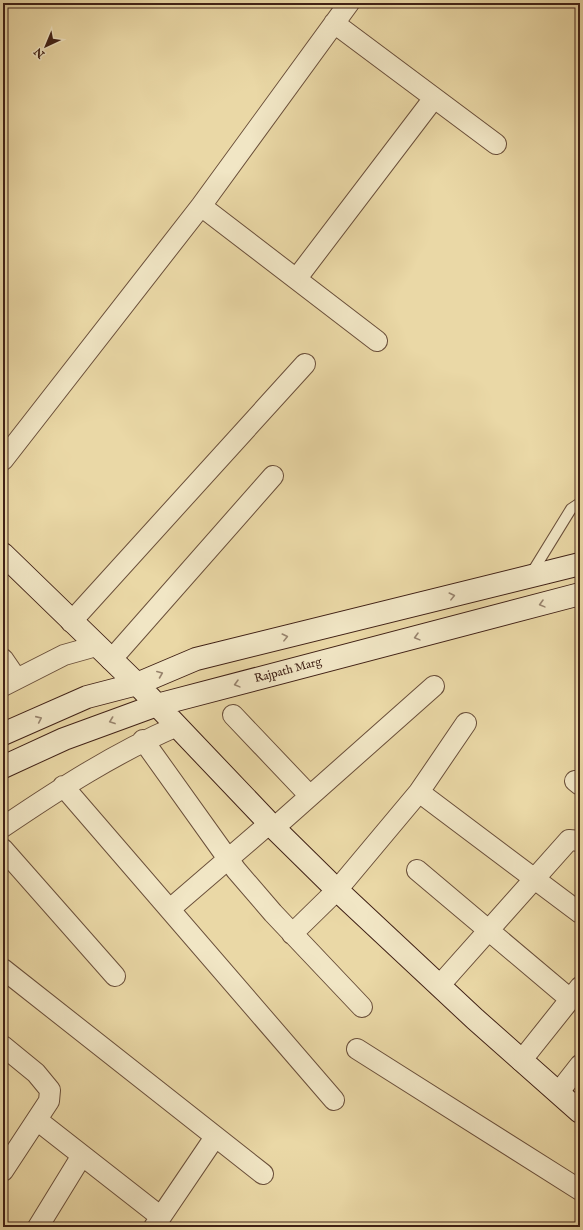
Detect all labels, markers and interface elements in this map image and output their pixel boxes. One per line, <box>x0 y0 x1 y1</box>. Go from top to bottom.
north arrow <box>26 26 66 66</box>
text: N <box>31 44 49 62</box>
one-way arrow <box>449 593 455 601</box>
one-way arrow <box>539 599 546 608</box>
one-way arrow <box>413 632 420 641</box>
one-way arrow <box>282 634 288 642</box>
street label: Rajpath Marg <box>253 654 324 687</box>
one-way arrow <box>157 670 164 678</box>
one-way arrow <box>233 679 240 688</box>
one-way arrow <box>34 716 42 724</box>
one-way arrow <box>109 717 116 725</box>

